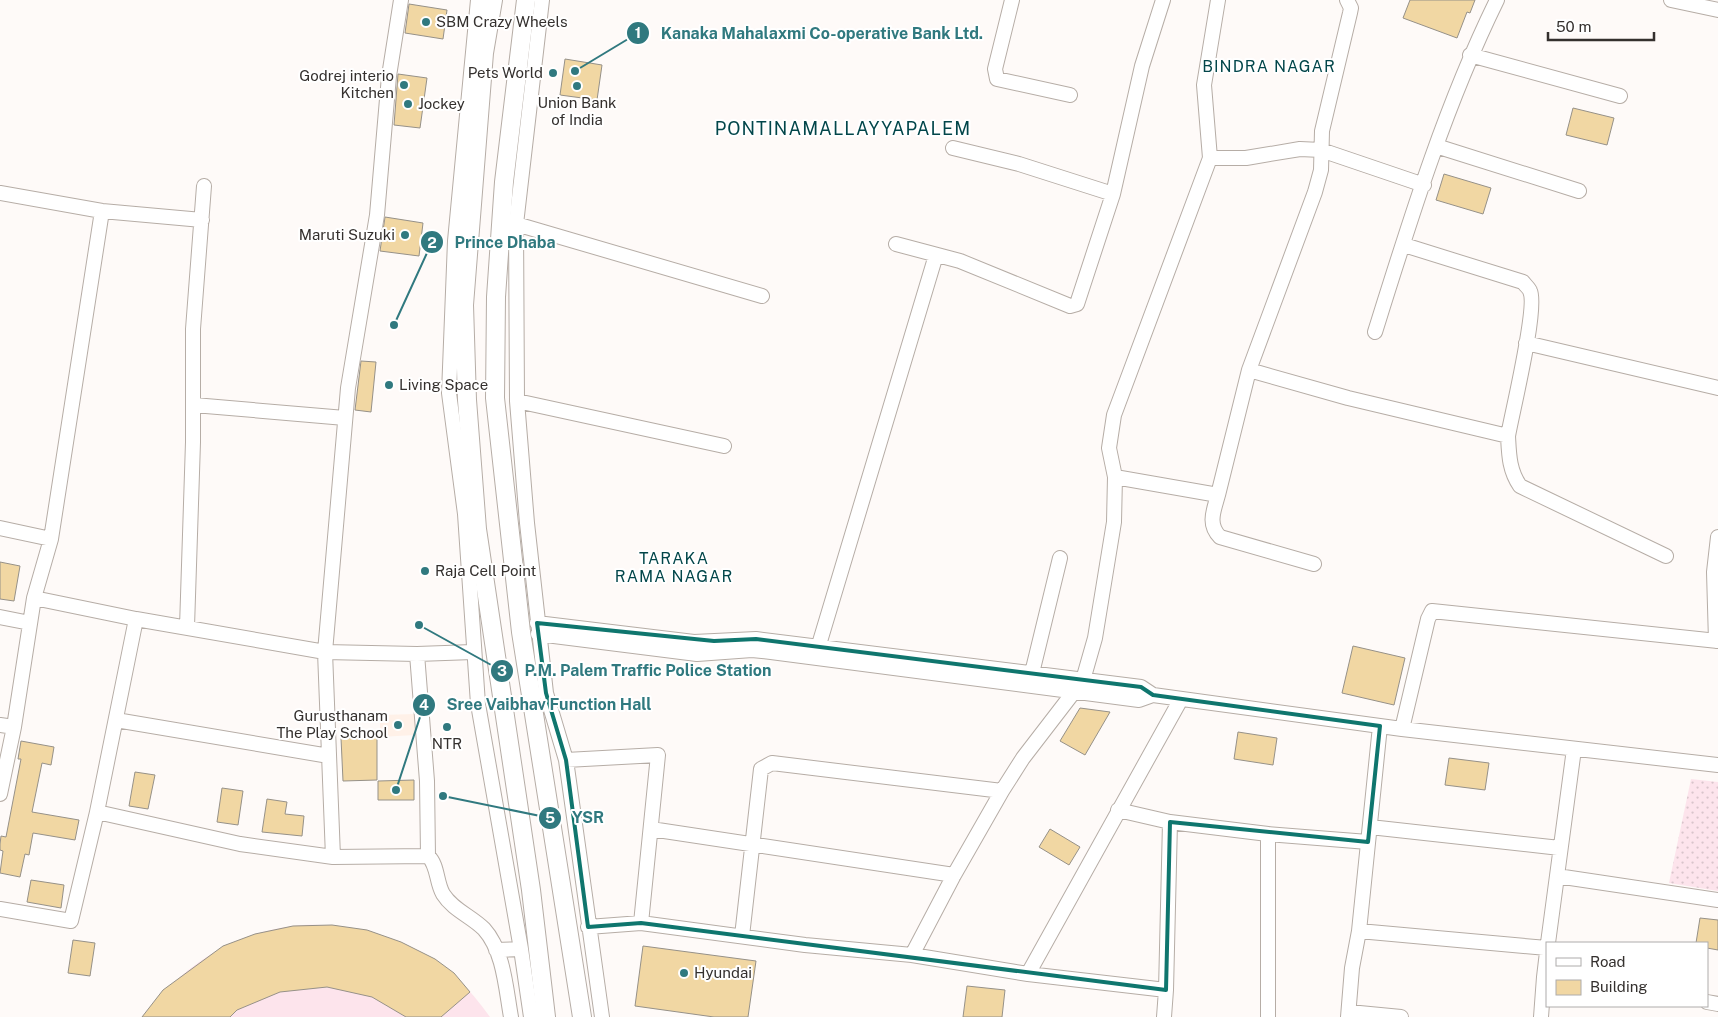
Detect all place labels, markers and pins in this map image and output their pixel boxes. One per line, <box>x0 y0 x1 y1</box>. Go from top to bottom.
place label: SBM Crazy Wheels <box>436 13 568 30</box>
marker: SBM Crazy Wheels <box>420 16 432 28</box>
callout: Kanaka Mahalaxmi Co-operative Bank Ltd. <box>626 18 993 49</box>
place label: Pets World <box>468 64 543 81</box>
place label: Godrej interio Kitchen <box>299 67 394 101</box>
marker: Pets World <box>547 67 559 79</box>
marker: Godrej interio Kitchen <box>398 79 410 91</box>
marker: Union Bank of India <box>571 80 583 92</box>
place label: Union Bank of India <box>537 94 617 128</box>
place label: Jockey <box>418 95 465 112</box>
marker: Jockey <box>402 98 414 110</box>
place label: Maruti Suzuki <box>299 226 395 243</box>
callout: Prince Dhaba <box>420 227 566 258</box>
marker: Maruti Suzuki <box>399 229 411 241</box>
place label: Living Space <box>399 376 488 393</box>
marker: Living Space <box>383 379 395 391</box>
place label: Raja Cell Point <box>435 562 537 579</box>
marker: Raja Cell Point <box>419 565 431 577</box>
callout: P.M. Palem Traffic Police Station <box>490 655 782 686</box>
callout: Sree Vaibhav Function Hall <box>411 689 661 720</box>
place label: Gurusthanam The Play School <box>276 707 388 741</box>
marker: Gurusthanam The Play School <box>392 719 404 731</box>
marker: NTR <box>441 721 453 733</box>
place label: NTR <box>432 735 462 752</box>
callout: YSR <box>537 802 614 833</box>
place label: Hyundai <box>694 964 752 981</box>
marker: Hyundai <box>678 967 690 979</box>

